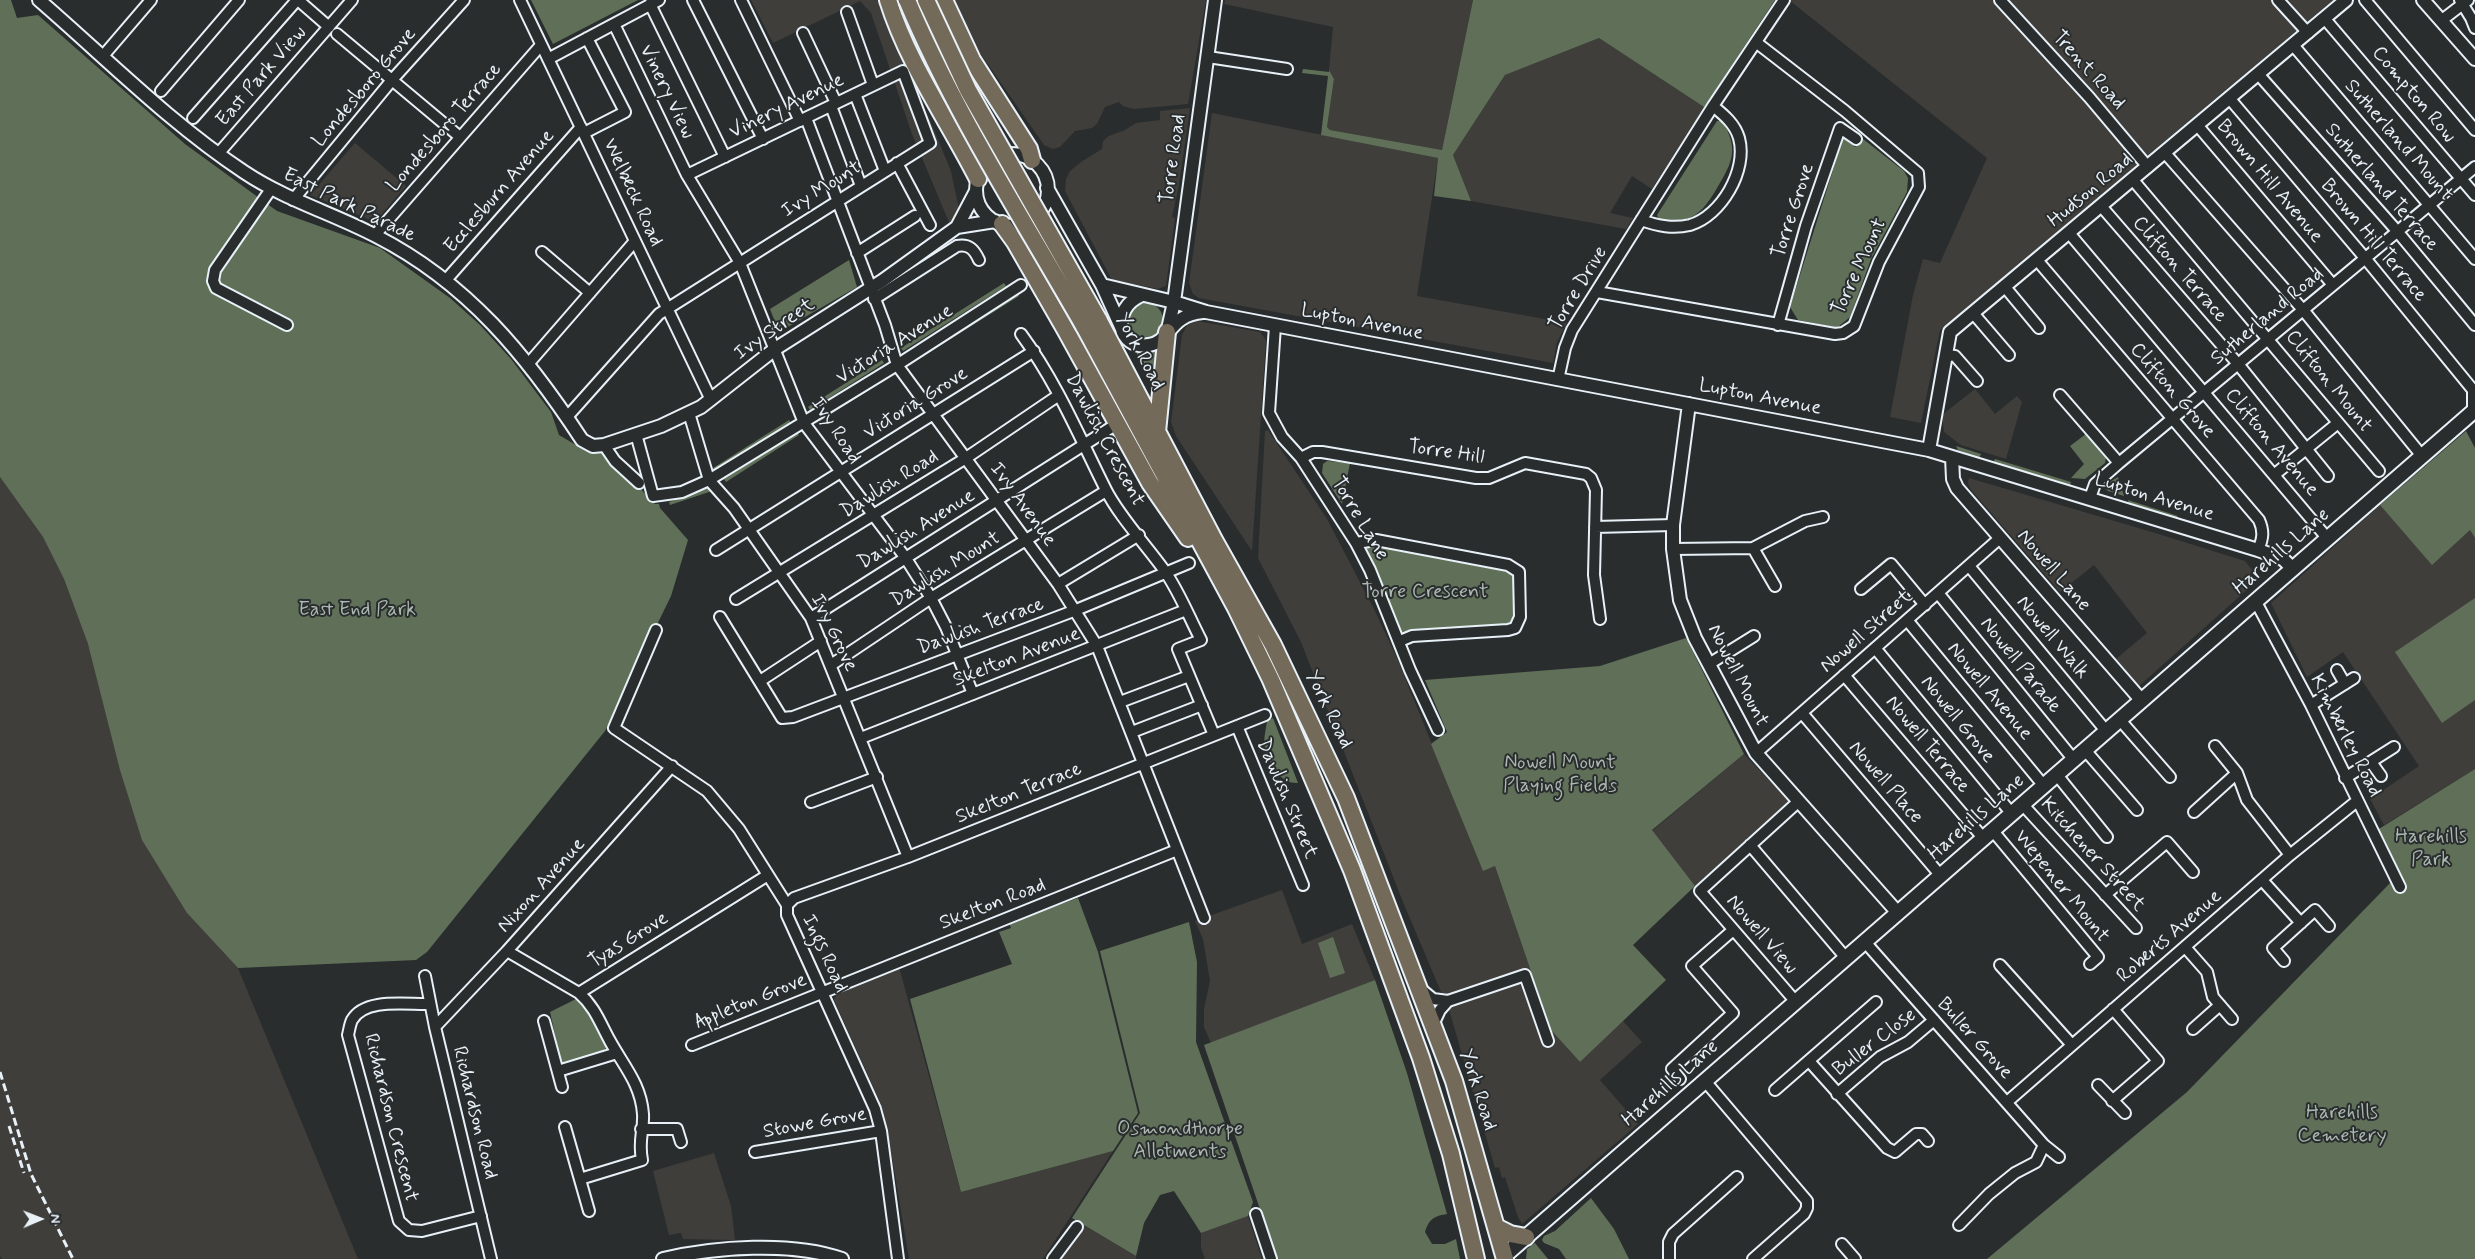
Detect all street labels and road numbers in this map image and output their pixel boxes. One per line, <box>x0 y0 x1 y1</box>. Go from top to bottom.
street label: East Park View <box>212 22 312 132</box>
street label: Londesboro Grove <box>308 23 422 153</box>
street label: Trent Road <box>2046 27 2130 115</box>
street label: Vinery View <box>633 41 699 143</box>
street label: Compton Row <box>2366 42 2460 148</box>
street label: Londesboro Terrace <box>382 58 508 198</box>
street label: Vinery Avenue <box>726 69 848 145</box>
street label: Sutherland Mount <box>2338 75 2458 207</box>
street label: Torre Road <box>1156 113 1192 205</box>
street label: Brown Hill Avenue <box>2210 115 2328 249</box>
street label: Sutherland Terrace <box>2319 119 2443 257</box>
street label: Ecclesburn Avenue <box>440 125 560 259</box>
street label: Welbeck Road <box>597 135 667 251</box>
street label: Hudson Road <box>2044 148 2138 234</box>
street label: Ivy Mount <box>778 156 866 224</box>
street label: Torre Grove <box>1767 161 1821 261</box>
street label: East Park Parade <box>279 163 419 249</box>
street label: Brown Hill Terrace <box>2315 175 2431 307</box>
street label: Clifton Terrace <box>2126 212 2232 328</box>
street label: Torre Mount <box>1827 215 1893 319</box>
street label: Torre Drive <box>1544 242 1614 336</box>
street label: Sutherland Road <box>2207 263 2329 371</box>
street label: Ivy Street <box>730 294 820 366</box>
street label: Victoria Avenue <box>832 299 958 391</box>
street label: Lupton Avenue <box>1299 299 1425 347</box>
street label: York Road <box>1109 309 1169 395</box>
street label: Clifton Mount <box>2279 326 2377 438</box>
street label: Clifton Grove <box>2124 338 2220 444</box>
street label: Victoria Grove <box>859 362 973 446</box>
street label: Dawlish Crescent <box>1059 369 1149 511</box>
street label: Lupton Avenue <box>1697 374 1823 422</box>
street label: Clifton Avenue <box>2219 384 2323 502</box>
street label: Ivy Road <box>804 393 866 469</box>
street label: Torre Hill <box>1406 436 1486 470</box>
street label: Dawlish Road <box>837 445 943 525</box>
street label: Ivy Avenue <box>983 458 1061 552</box>
street label: Lupton Avenue <box>2091 468 2217 528</box>
street label: Torre Lane <box>1325 473 1393 565</box>
street label: Dawlish Avenue <box>854 484 980 576</box>
street label: Harehills Lane <box>2229 503 2335 601</box>
street label: Nowell Lane <box>2011 525 2095 617</box>
street label: Dawlish Mount <box>887 527 1005 613</box>
street label: Nowell Street <box>1816 585 1918 679</box>
street label: Ivy Grove <box>804 590 862 676</box>
street label: Nowell Walk <box>2010 592 2094 684</box>
street label: Dawlish Terrace <box>914 593 1048 661</box>
street label: Nowell Parade <box>1974 613 2066 719</box>
street label: Nowell Mount <box>1701 621 1773 731</box>
street label: Skelton Avenue <box>950 623 1084 693</box>
street label: Nowell Avenue <box>1941 638 2037 746</box>
street label: York Road <box>1299 667 1357 753</box>
street label: Kimberley Road <box>2304 670 2386 802</box>
street label: Nowell Grove <box>1914 671 2000 769</box>
street label: Nowell Terrace <box>1879 691 1975 799</box>
street label: Dawlish Street <box>1250 735 1322 863</box>
street label: Nowell Place <box>1843 737 1927 829</box>
street label: Skelton Terrace <box>952 758 1086 830</box>
street label: Harehills Lane <box>1924 769 2030 867</box>
street label: Kitchener Street <box>2034 793 2150 917</box>
street label: Wepener Mount <box>2008 826 2114 948</box>
street label: Nixon Avenue <box>493 833 591 939</box>
street label: Skelton Road <box>937 874 1049 936</box>
street label: Roberts Avenue <box>2113 885 2227 989</box>
street label: Nowell View <box>1720 890 1802 980</box>
street label: Tyas Grove <box>585 907 673 975</box>
street label: Ings Road <box>796 911 852 997</box>
street label: Appleton Grove <box>692 969 810 1035</box>
street label: Buller Grove <box>1931 993 2017 1085</box>
street label: Buller Close <box>1828 1004 1922 1082</box>
street label: Richardson Crescent <box>357 1031 423 1205</box>
street label: Harehills Lane <box>1618 1035 1724 1133</box>
street label: Richardson Road <box>446 1044 502 1182</box>
street label: York Road <box>1453 1046 1501 1134</box>
street label: Stowe Grove <box>761 1103 869 1145</box>

